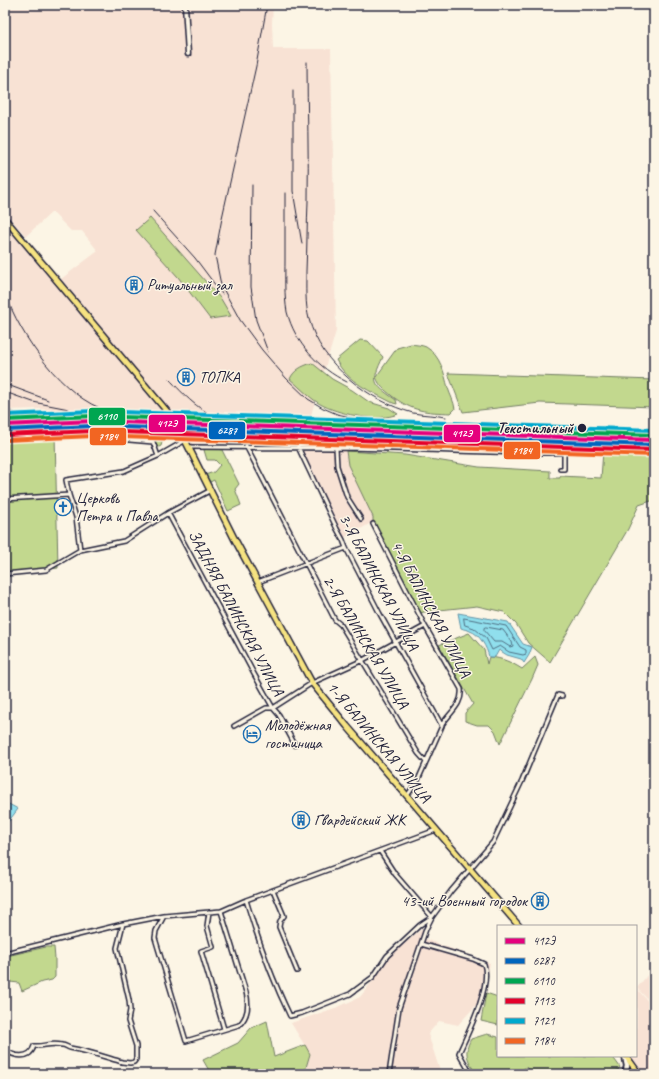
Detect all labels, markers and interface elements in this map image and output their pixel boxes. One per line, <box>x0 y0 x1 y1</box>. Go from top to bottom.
building icon: Ритуальный зал <box>124 275 144 295</box>
place label: Ритуальный зал <box>147 275 233 295</box>
building icon: ТОПКА <box>176 367 196 387</box>
place label: ТОПКА <box>199 367 241 387</box>
line badge: 6110 <box>88 407 126 426</box>
text: 6110 <box>97 409 118 423</box>
line badge: 412Э <box>148 414 186 433</box>
text: 412Э <box>157 416 179 430</box>
place label: Текстильный <box>497 418 574 438</box>
line badge: 6287 <box>208 421 246 440</box>
marker: Текстильный <box>576 422 588 434</box>
text: 6287 <box>217 423 238 437</box>
line badge: 412Э <box>443 424 481 443</box>
text: 412Э <box>452 426 474 440</box>
line badge: 7184 <box>89 427 127 446</box>
text: 7184 <box>98 429 120 443</box>
line badge: 7184 <box>503 441 541 460</box>
text: 7184 <box>512 443 534 457</box>
place label: Церковь Петра и Павла <box>76 488 159 526</box>
church icon: Церковь Петра и Павла <box>53 497 73 517</box>
street label: 3-Я БАЛИНСКАЯ УЛИЦА <box>335 510 424 654</box>
street label: ЗАДНЯЯ БАЛИНСКАЯ УЛИЦА <box>184 527 289 700</box>
street label: 4-Я БАЛИНСКАЯ УЛИЦА <box>387 537 476 681</box>
street label: 2-Я БАЛИНСКАЯ УЛИЦА <box>318 572 414 713</box>
street label: 1-Я БАЛИНСКАЯ УЛИЦА <box>323 678 436 807</box>
place label: Молодёжная гостиница <box>265 715 331 753</box>
hotel icon: Молодёжная гостиница <box>242 724 262 744</box>
building icon: Гвардейский ЖК <box>291 810 311 830</box>
place label: Гвардейский ЖК <box>314 810 408 830</box>
place label: 43-ий Военный городок <box>401 891 529 911</box>
building icon: 43-ий Военный городок <box>530 891 550 911</box>
legend <box>497 925 637 1057</box>
text: 412Э <box>533 933 556 949</box>
text: 6287 <box>533 953 555 969</box>
text: 6110 <box>533 973 556 989</box>
text: 7113 <box>533 993 556 1009</box>
text: 7121 <box>533 1013 555 1029</box>
text: 7184 <box>533 1033 556 1049</box>

